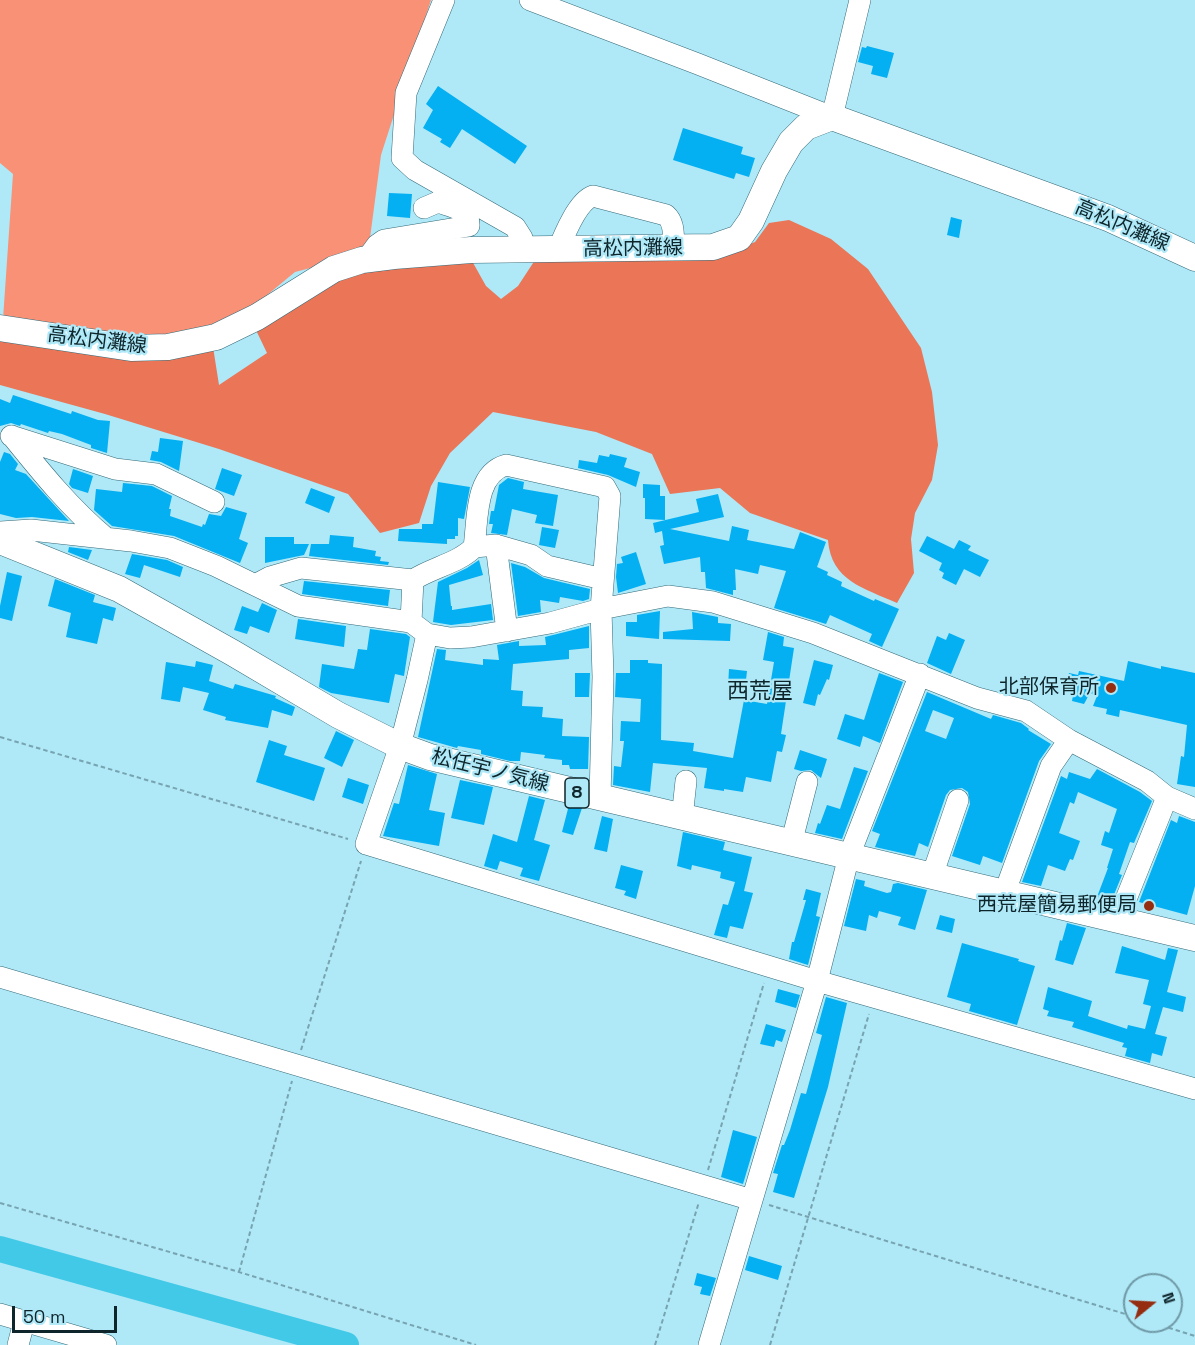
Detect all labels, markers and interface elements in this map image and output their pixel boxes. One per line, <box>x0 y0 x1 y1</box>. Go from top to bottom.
street label: 高松内灘線 <box>1071 195 1173 257</box>
street label: 高松内灘線 <box>583 236 683 262</box>
street label: 高松内灘線 <box>46 323 148 359</box>
place label: 北部保育所 <box>999 676 1099 700</box>
district label: 西荒屋 <box>727 679 793 705</box>
marker: 北部保育所 <box>1104 681 1118 695</box>
street label: 松任宇ノ気線 <box>429 745 551 797</box>
road number: 8 <box>565 778 589 808</box>
place label: 西荒屋簡易郵便局 <box>977 894 1137 918</box>
marker: 西荒屋簡易郵便局 <box>1142 899 1156 913</box>
north arrow <box>1123 1273 1183 1333</box>
text: N <box>1157 1290 1180 1306</box>
scale bar <box>15 1294 120 1332</box>
text: 50 m <box>23 1305 65 1328</box>

